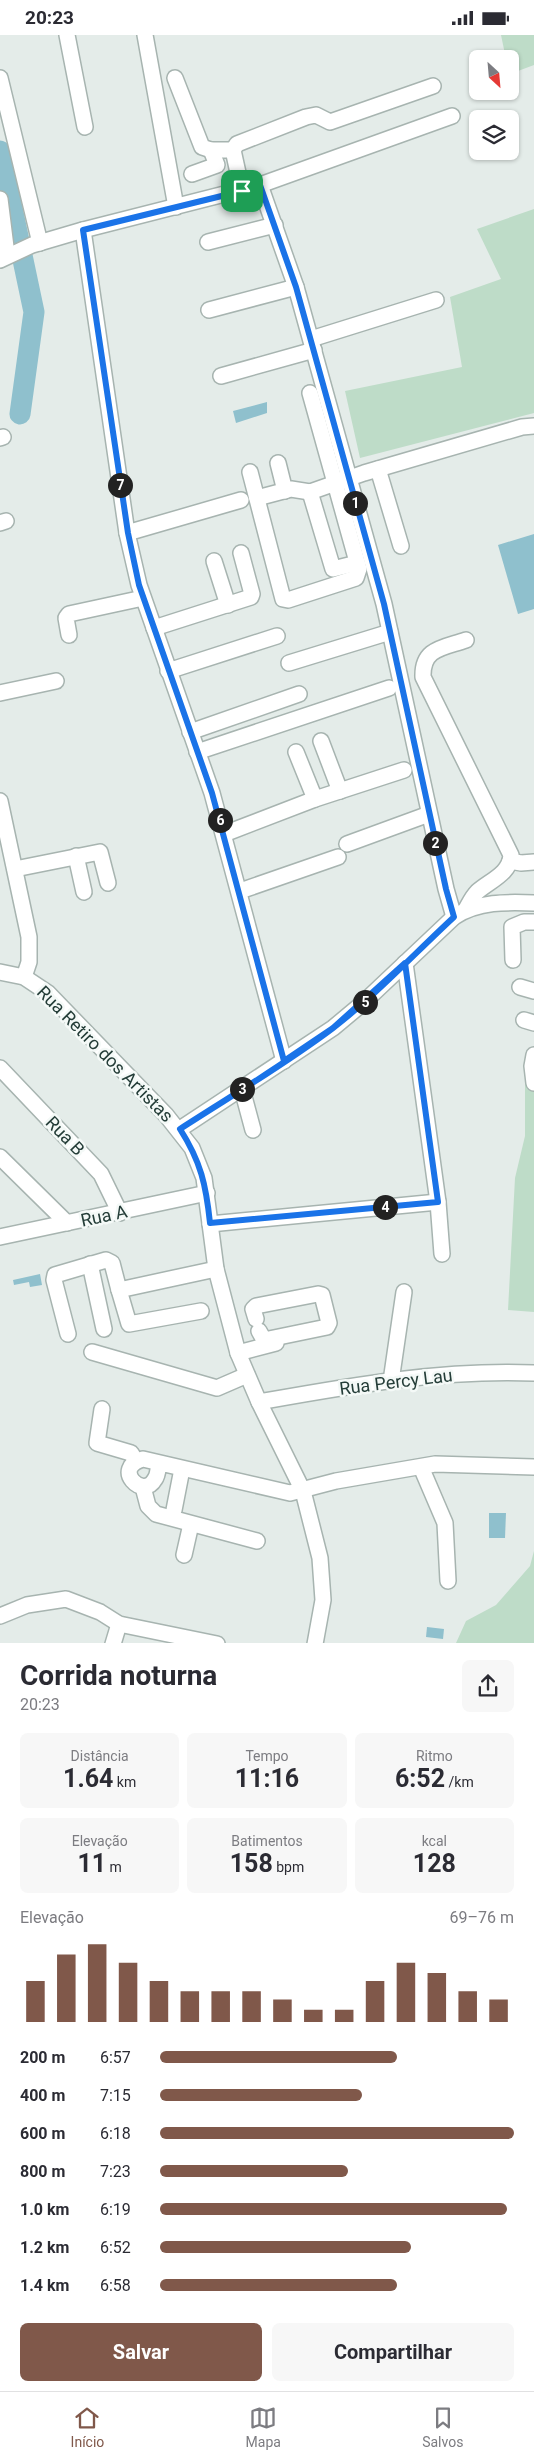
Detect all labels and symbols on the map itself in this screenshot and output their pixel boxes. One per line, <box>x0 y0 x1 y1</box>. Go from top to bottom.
north arrow <box>469 50 519 100</box>
pin <box>221 170 263 212</box>
pin: 7 <box>108 473 132 497</box>
pin: 1 <box>342 491 368 515</box>
pin: 6 <box>208 807 232 833</box>
pin: 2 <box>422 831 448 855</box>
street label: Rua Retiro dos Artistas <box>33 981 178 1126</box>
pin: 5 <box>352 989 378 1015</box>
pin: 3 <box>230 1077 254 1101</box>
street label: Rua B <box>42 1112 89 1160</box>
pin: 4 <box>372 1195 398 1219</box>
street label: Rua A <box>79 1200 129 1231</box>
street label: Rua Percy Lau <box>338 1364 454 1399</box>

